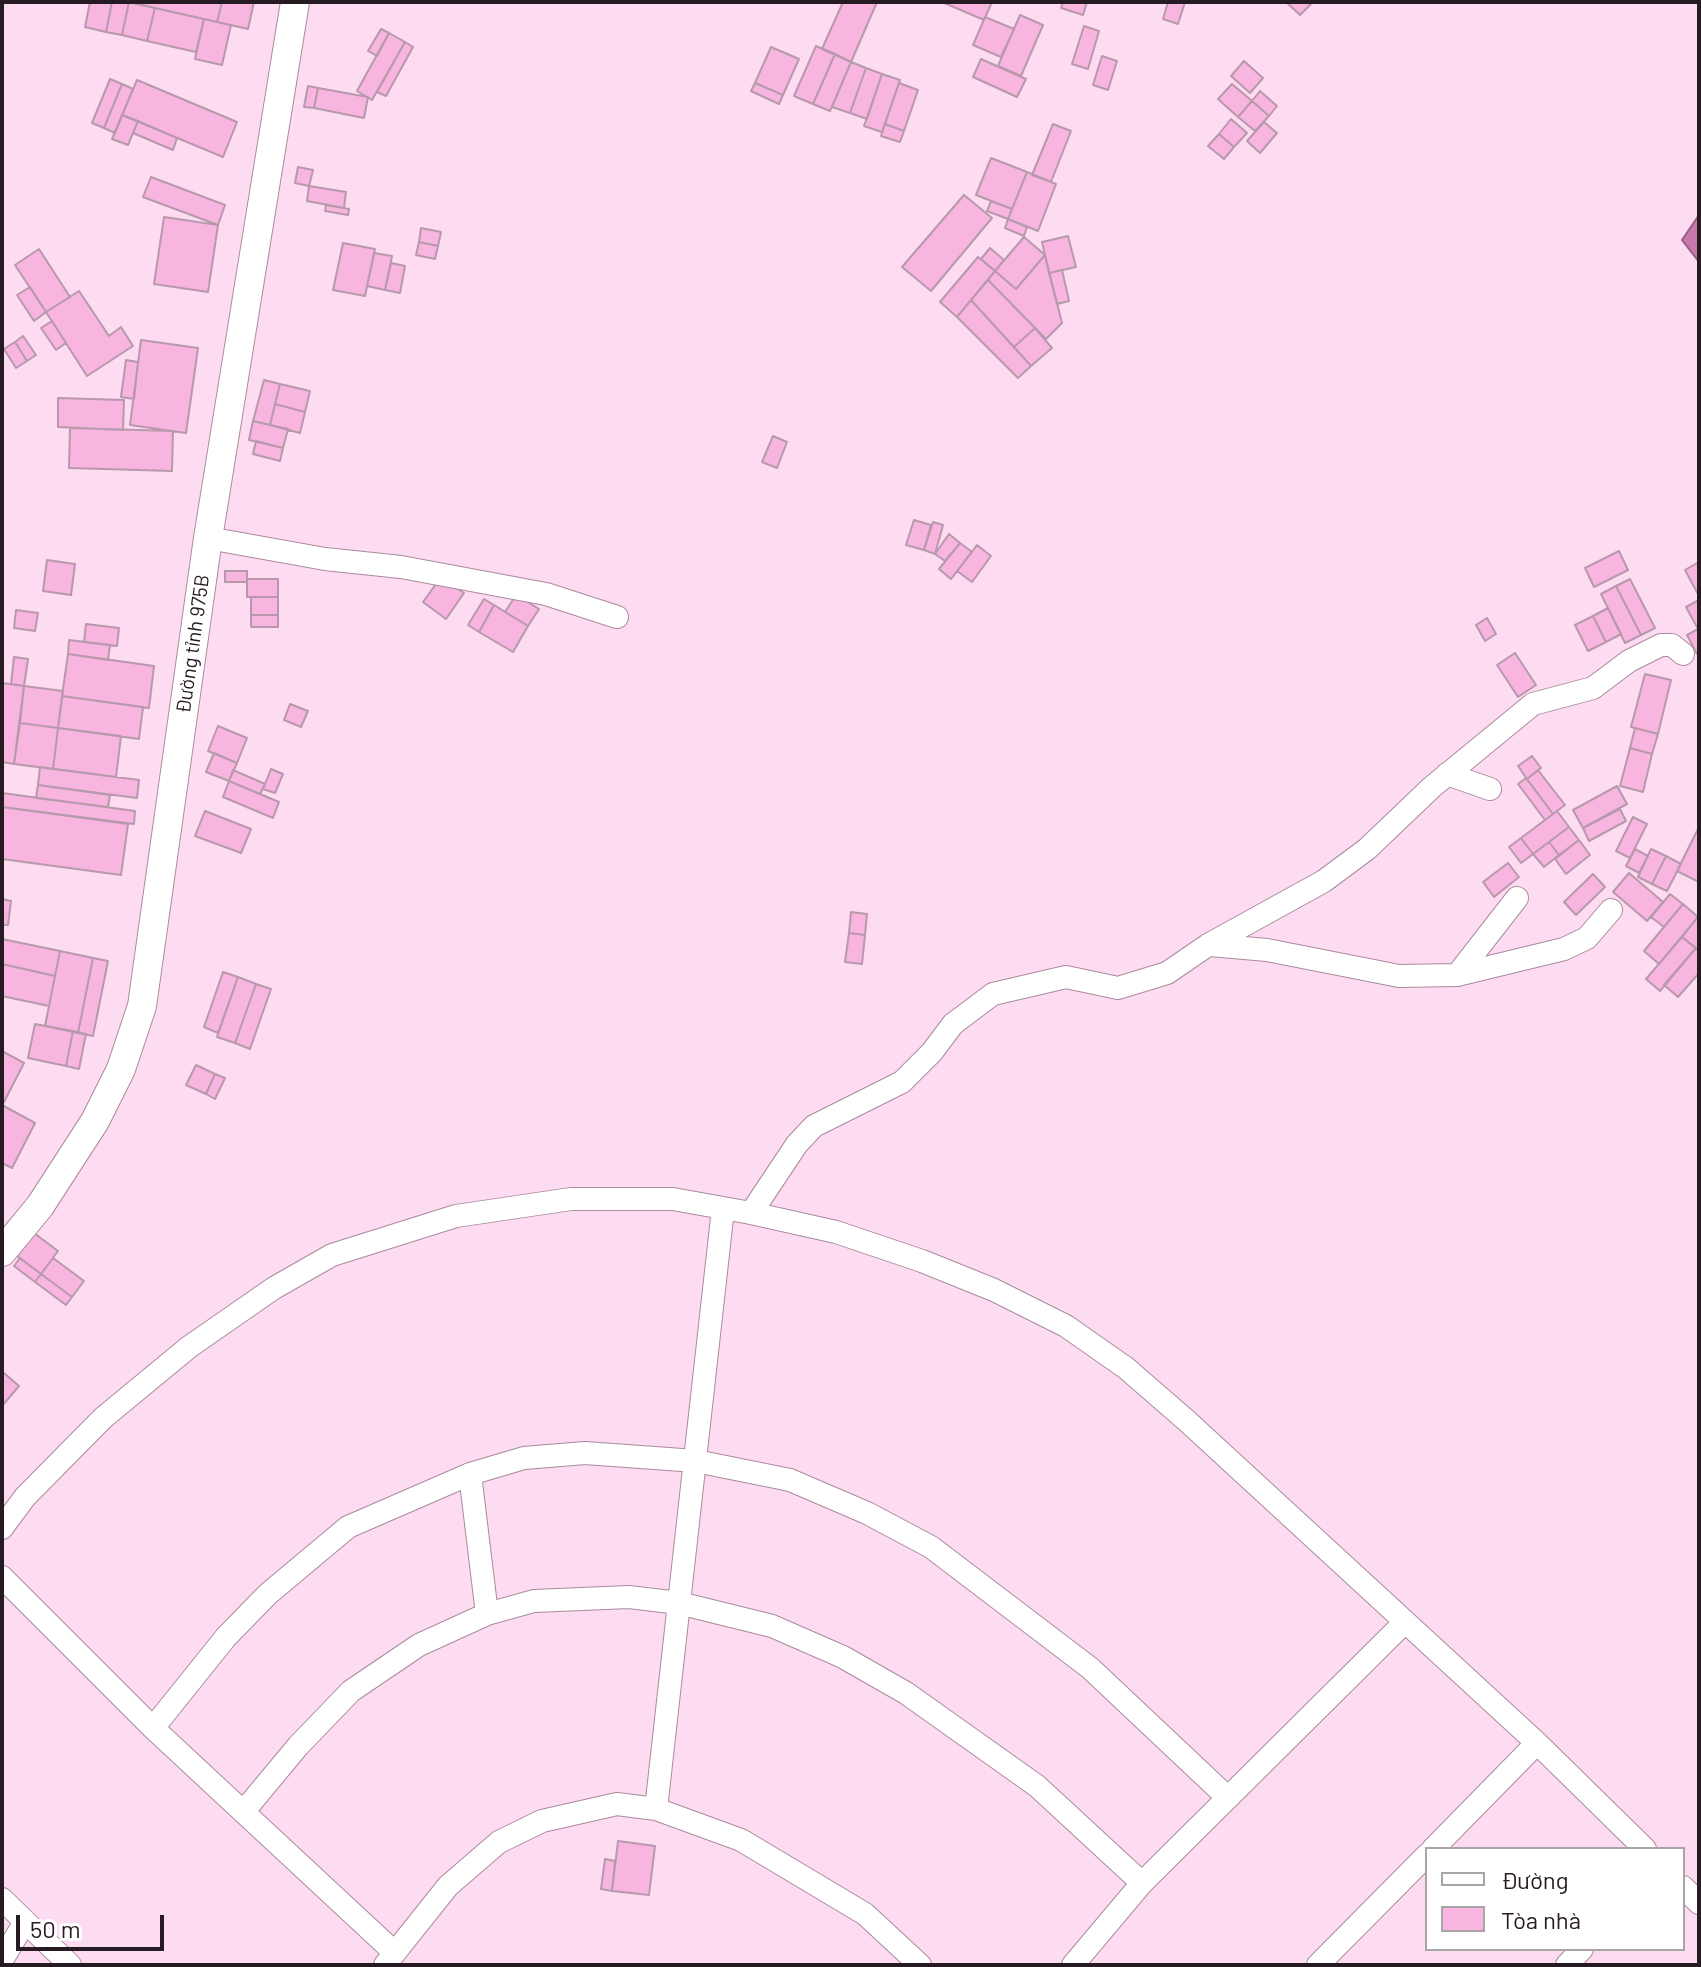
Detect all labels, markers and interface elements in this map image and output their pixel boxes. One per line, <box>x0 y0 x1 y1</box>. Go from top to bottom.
street label: Đường tỉnh 975B <box>171 573 215 715</box>
legend <box>1425 1847 1685 1951</box>
text: Đường <box>1501 1865 1569 1894</box>
scale bar <box>20 1899 168 1949</box>
text: Tòa nhà <box>1501 1905 1581 1934</box>
text: 50 m <box>30 1914 81 1943</box>

